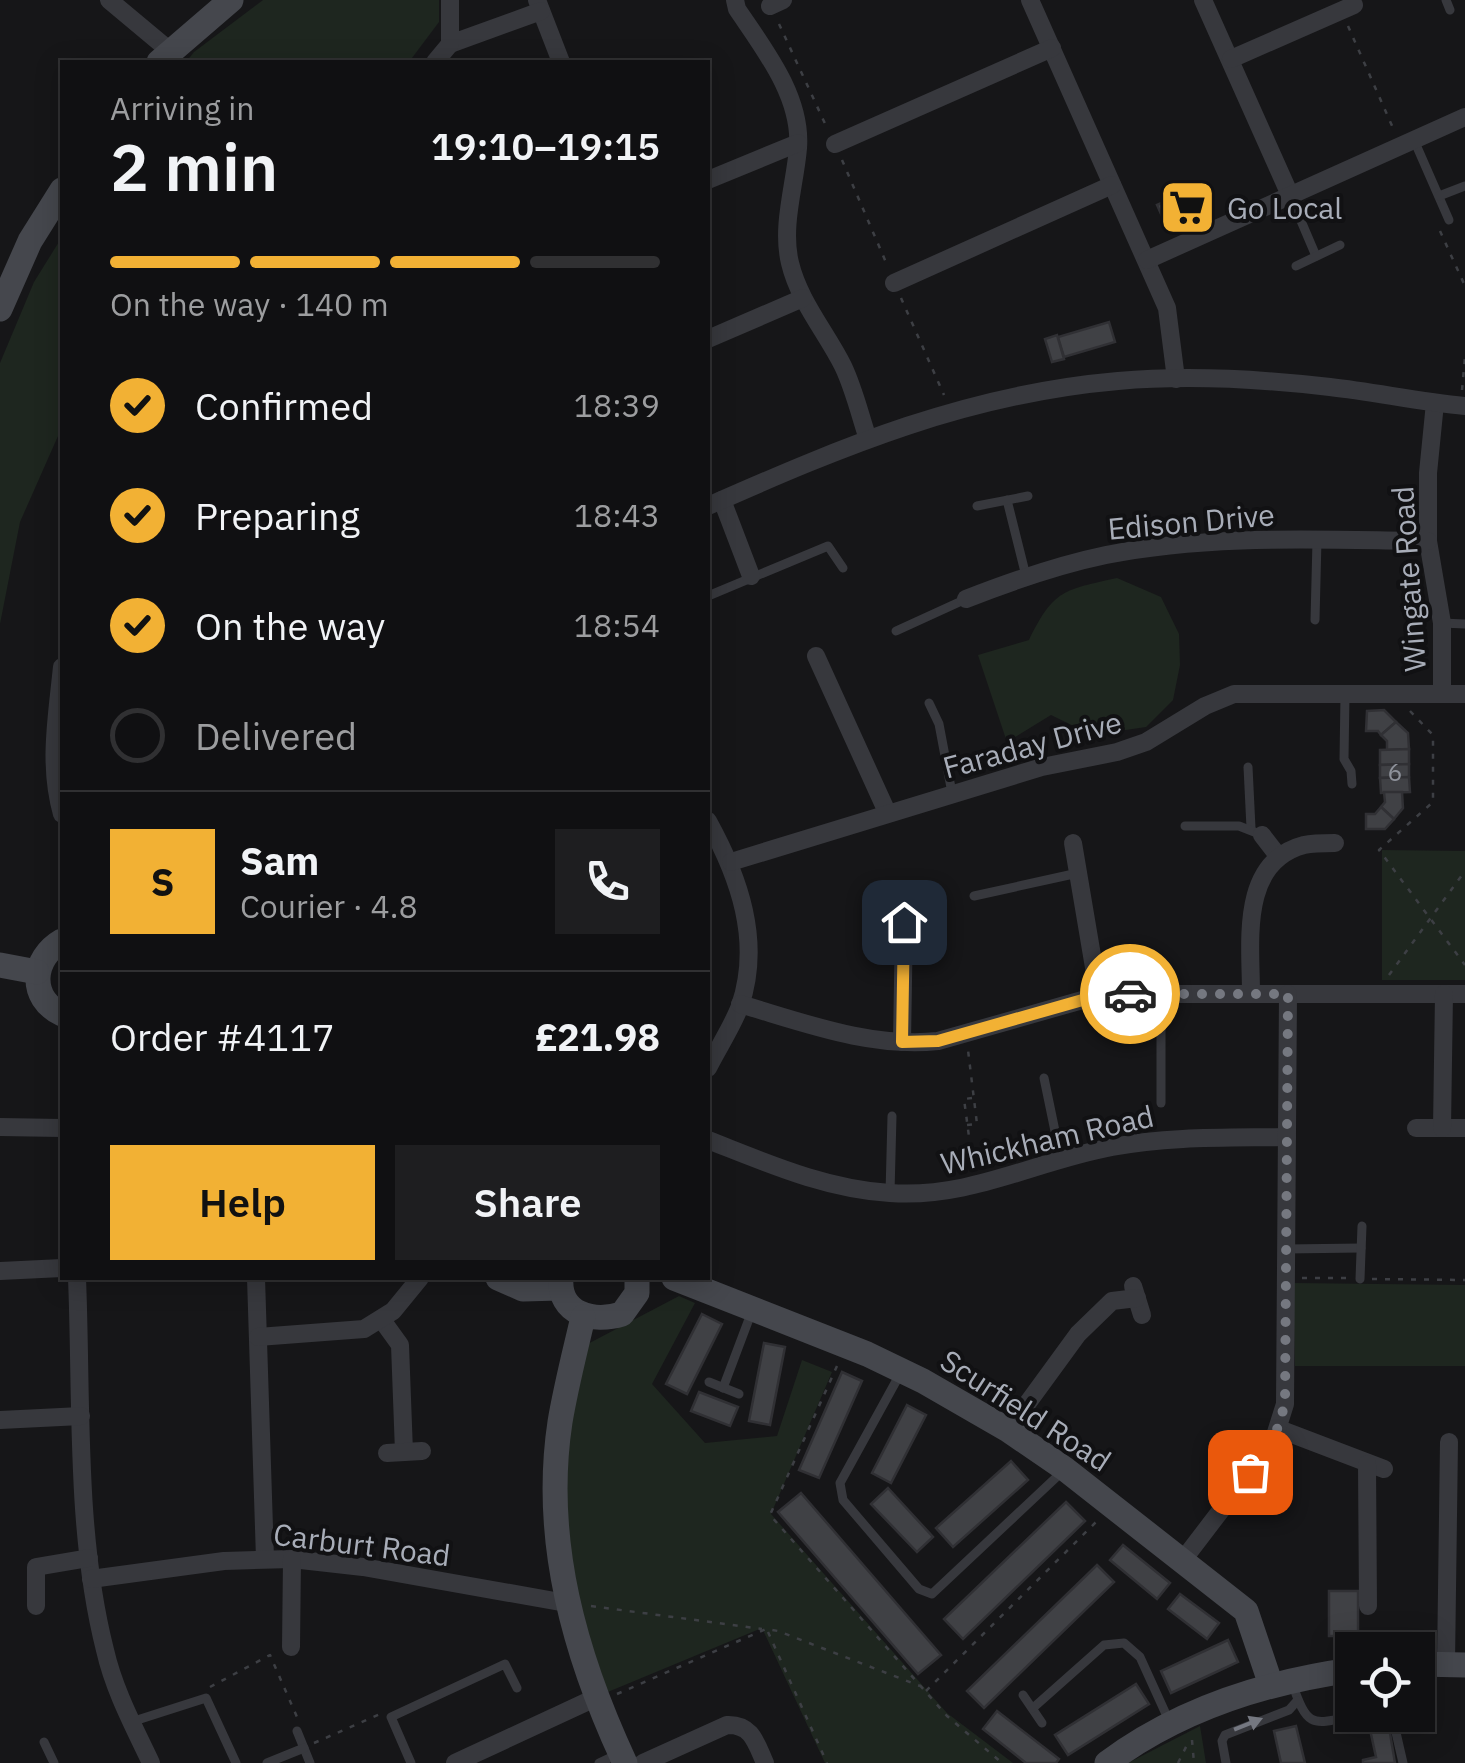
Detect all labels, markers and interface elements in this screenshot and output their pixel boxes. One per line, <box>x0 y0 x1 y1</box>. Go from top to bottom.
text: Arriving in <box>110 87 255 129</box>
text: 19:10–19:15 <box>431 121 660 170</box>
text: 2 min <box>110 124 278 209</box>
supermarket icon: Go Local <box>1158 177 1218 237</box>
place label: Go Local <box>1227 188 1343 227</box>
text: On the way · 140 m <box>110 283 389 325</box>
icon: check <box>110 378 165 433</box>
text: Confirmed <box>195 381 373 430</box>
text: 18:39 <box>574 384 660 426</box>
street label: Wingate Road <box>1382 485 1434 673</box>
icon: check <box>110 488 165 543</box>
text: Preparing <box>195 491 360 540</box>
text: 18:43 <box>574 494 660 536</box>
street label: Edison Drive <box>1106 494 1276 548</box>
icon: check <box>110 598 165 653</box>
text: On the way <box>195 601 385 650</box>
text: 18:54 <box>574 604 660 646</box>
street label: Faraday Drive <box>938 701 1126 787</box>
text: Delivered <box>195 711 357 760</box>
house number: 6 <box>1387 755 1403 788</box>
button: phone <box>555 829 660 934</box>
text: Sam <box>240 836 319 885</box>
text: S <box>151 857 174 906</box>
pin <box>862 880 947 965</box>
text: Courier · 4.8 <box>240 885 418 927</box>
icon: home <box>877 895 932 950</box>
courier <box>1080 944 1180 1044</box>
icon: car <box>1103 967 1158 1022</box>
text: Order #4117 <box>110 1012 335 1061</box>
text: £21.98 <box>535 1012 660 1061</box>
street label: Whickham Road <box>937 1096 1157 1182</box>
button: Help <box>110 1145 375 1260</box>
button: Share <box>395 1145 660 1260</box>
street label: Scurfield Road <box>933 1340 1119 1480</box>
pin <box>1208 1430 1293 1515</box>
icon: bag <box>1223 1445 1278 1500</box>
street label: Carburt Road <box>271 1514 453 1574</box>
map controls <box>1335 1632 1435 1732</box>
button: locate <box>1335 1632 1435 1732</box>
one-way arrow <box>1234 1716 1263 1732</box>

